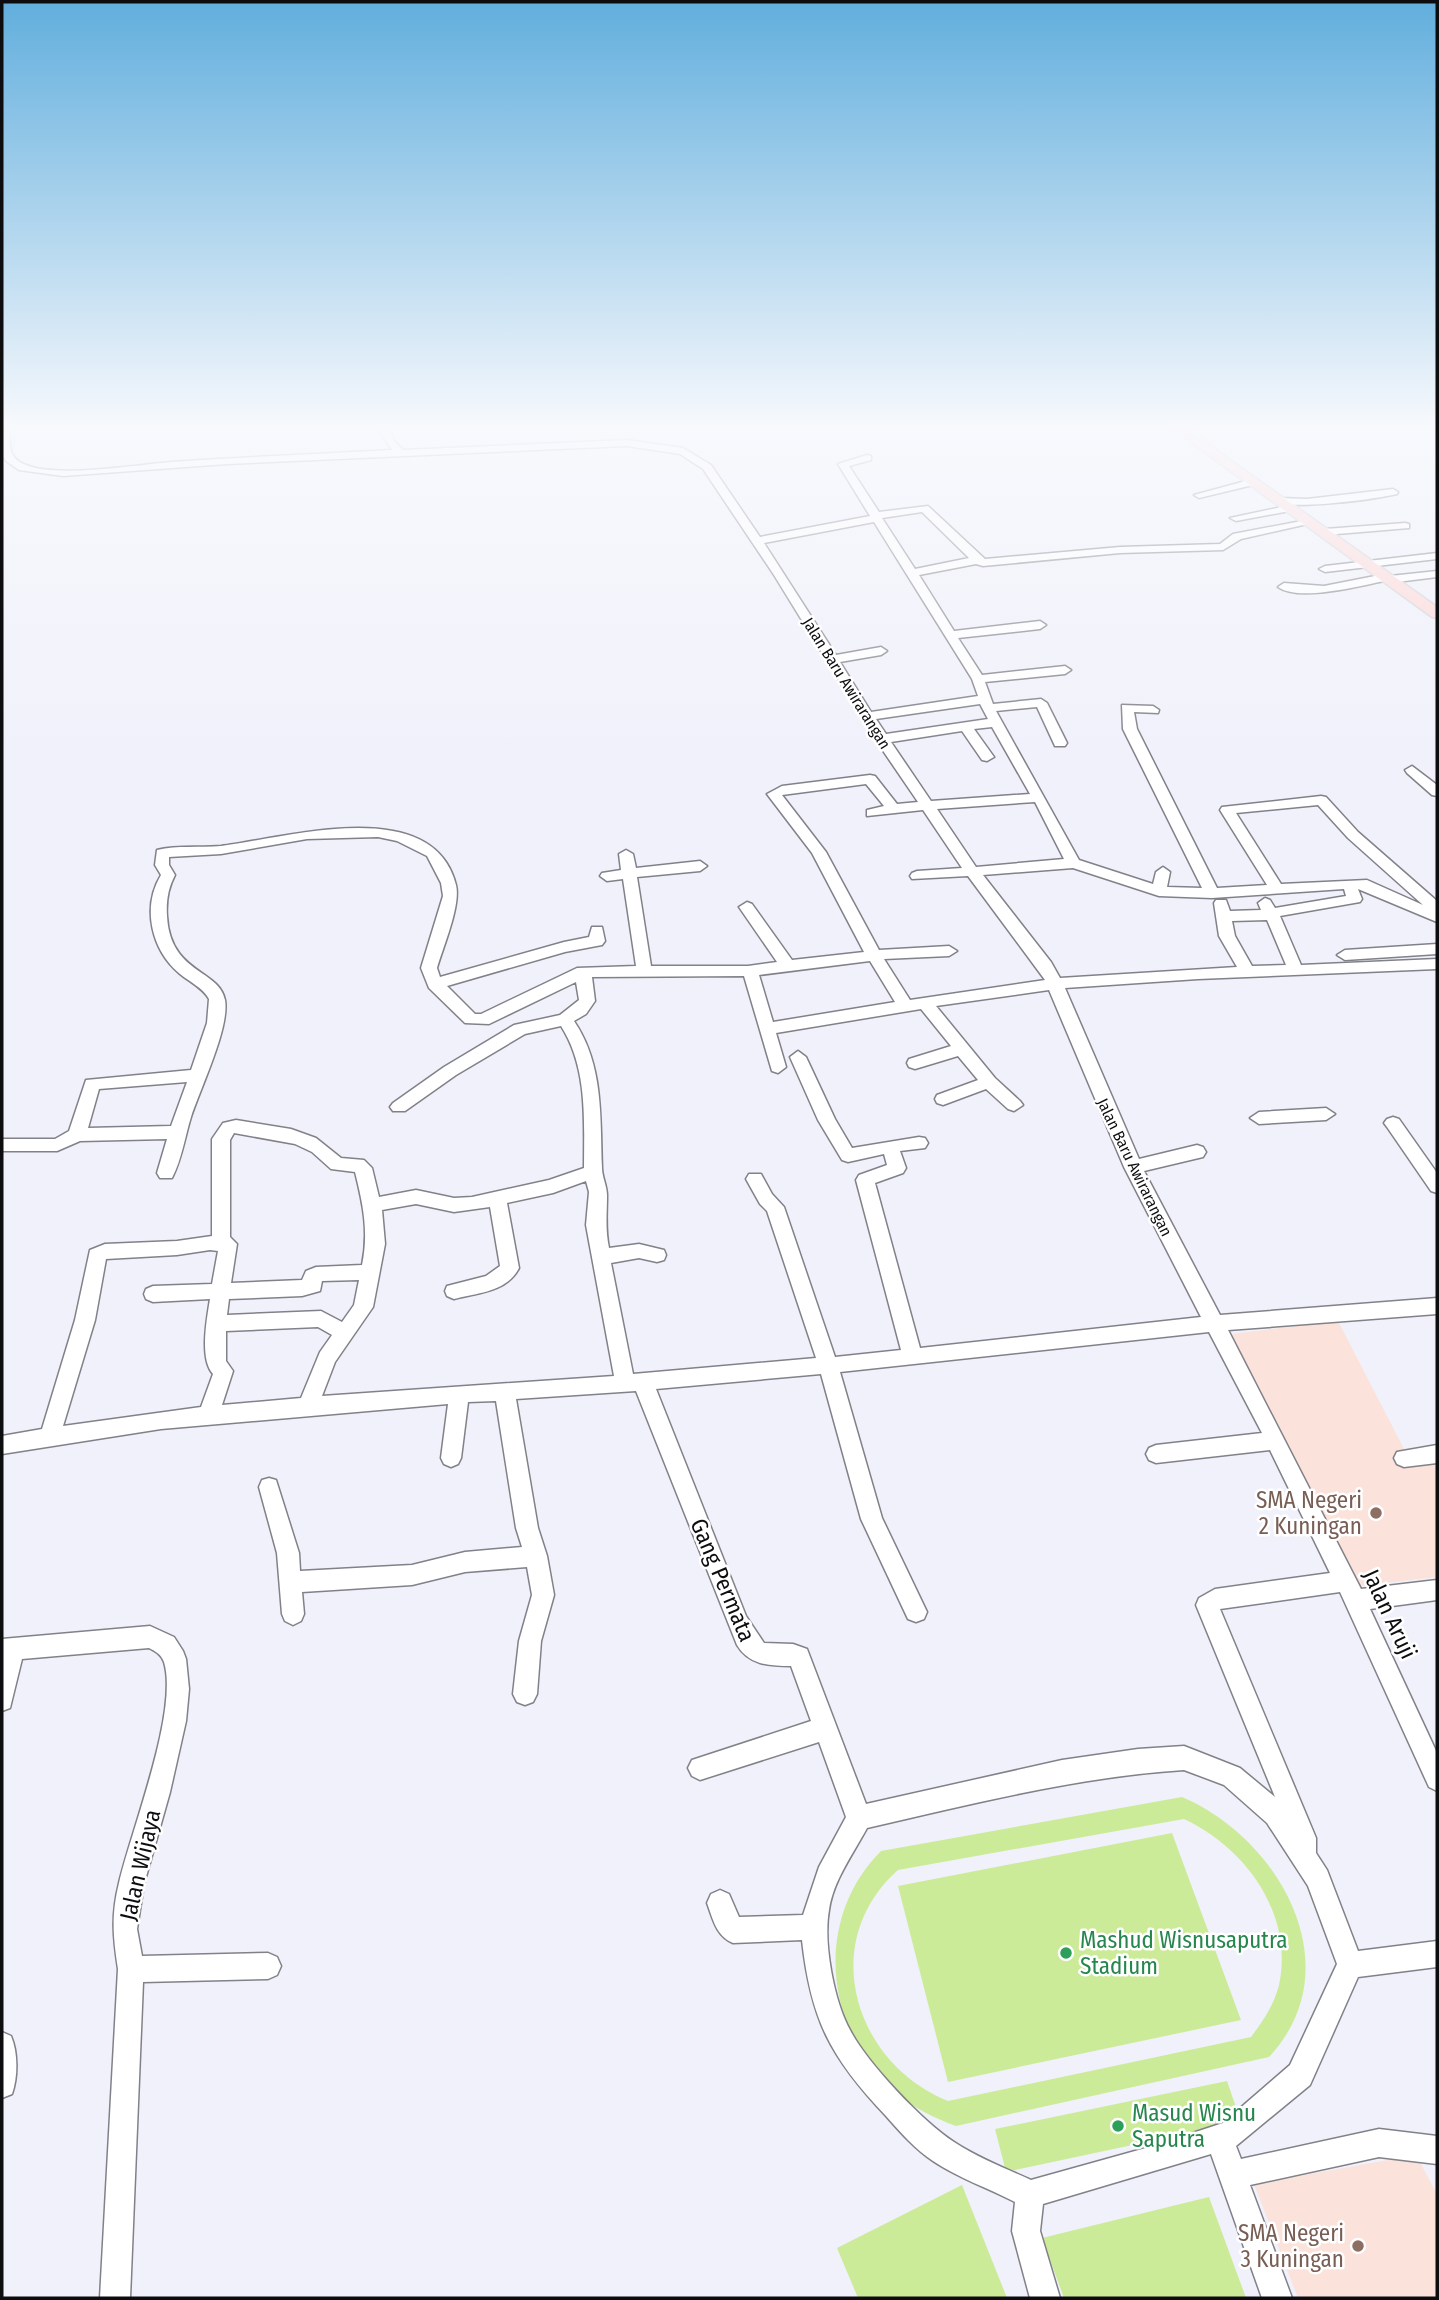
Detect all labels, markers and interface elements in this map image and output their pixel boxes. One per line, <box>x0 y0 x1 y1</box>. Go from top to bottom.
street label: Jalan Baru Awirarangan <box>798 614 895 752</box>
street label: Jalan Baru Awirarangan <box>1093 1095 1176 1239</box>
place label: SMA Negeri 2 Kuningan <box>1256 1486 1362 1540</box>
marker: SMA Negeri 2 Kuningan <box>1368 1505 1384 1521</box>
street label: Gang Permata <box>684 1514 762 1646</box>
street label: Jalan Aruji <box>1357 1565 1423 1663</box>
street label: Jalan Wijaya <box>114 1807 166 1923</box>
place label: Mashud Wisnusaputra Stadium <box>1080 1926 1287 1980</box>
marker: Mashud Wisnusaputra Stadium <box>1058 1945 1074 1961</box>
place label: Masud Wisnu Saputra <box>1132 2099 1256 2153</box>
marker: Masud Wisnu Saputra <box>1110 2118 1126 2134</box>
place label: SMA Negeri 3 Kuningan <box>1238 2219 1344 2273</box>
marker: SMA Negeri 3 Kuningan <box>1350 2238 1366 2254</box>

